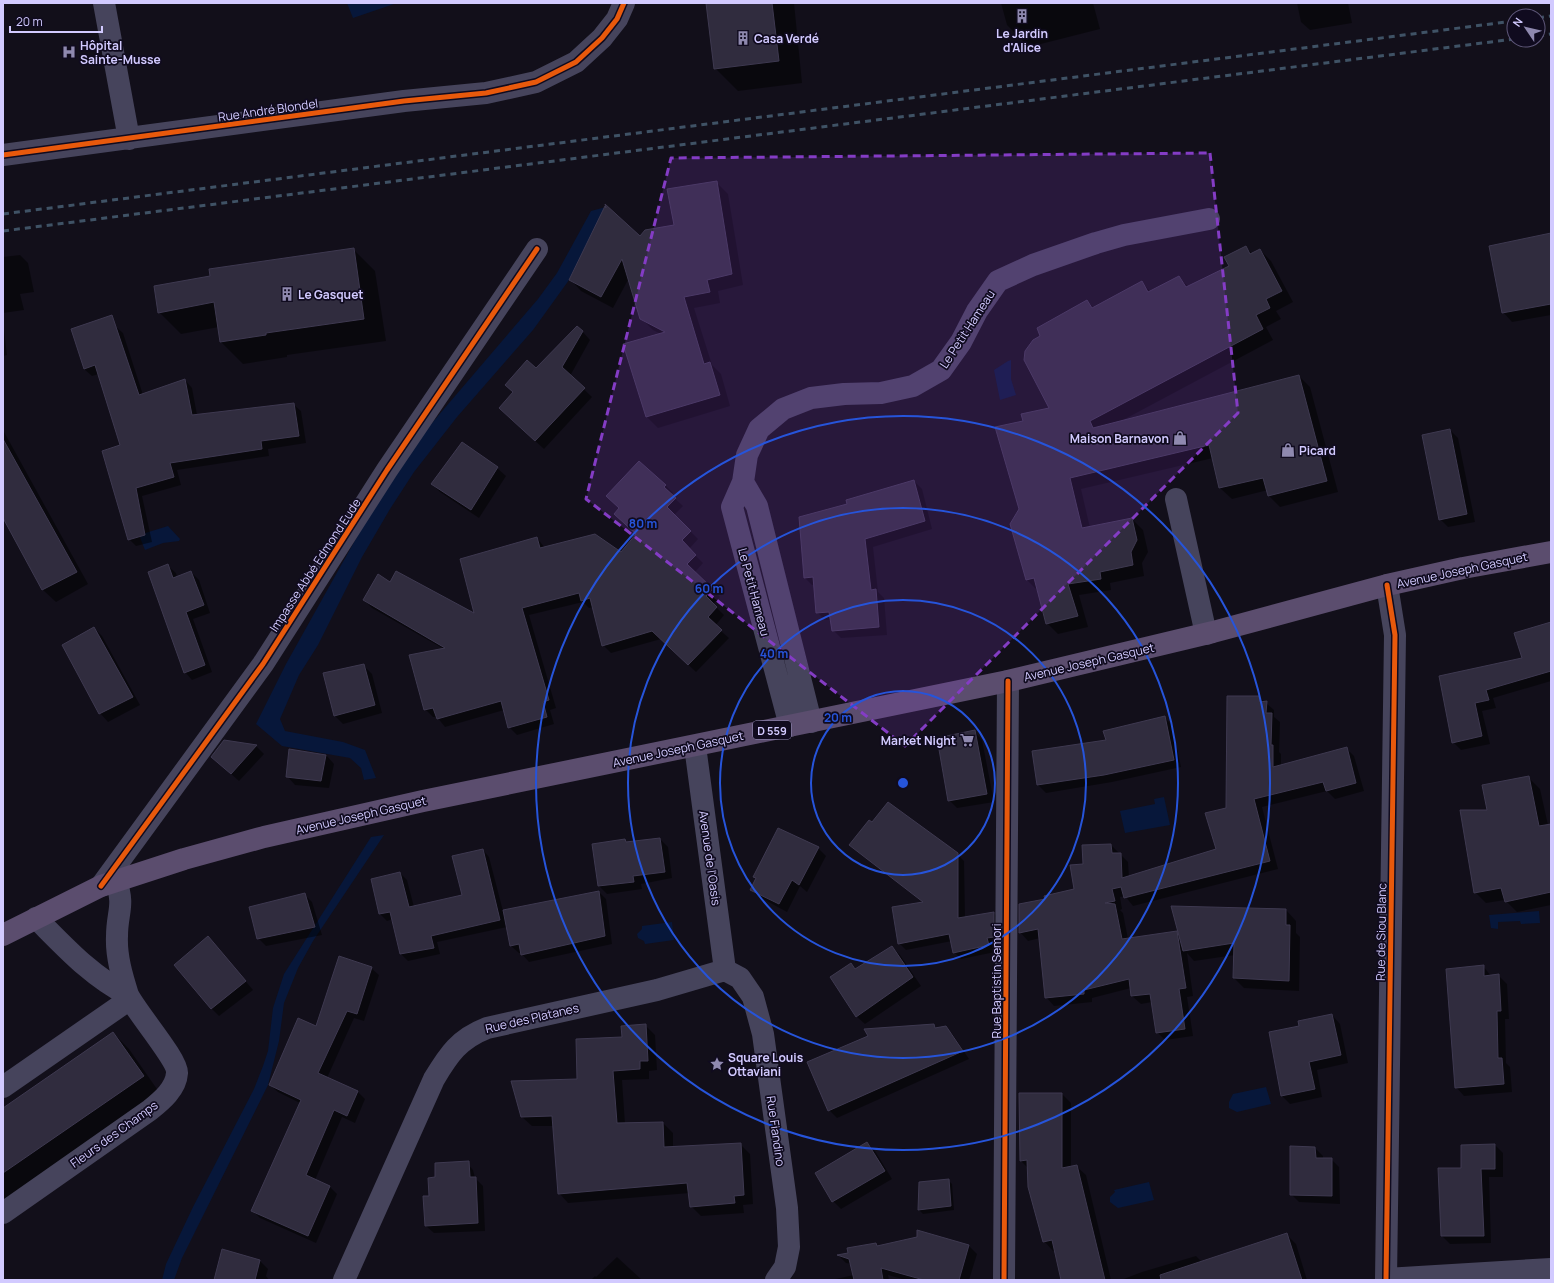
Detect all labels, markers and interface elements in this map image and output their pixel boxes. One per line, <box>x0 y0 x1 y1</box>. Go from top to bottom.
scale bar <box>10 8 102 34</box>
building icon: Le Jardin d'Alice <box>1014 8 1030 24</box>
north arrow <box>1506 8 1546 48</box>
text: 20 m <box>16 13 43 30</box>
text: N <box>1509 14 1526 30</box>
place label: Le Jardin d'Alice <box>996 25 1048 56</box>
building icon: Casa Verdé <box>735 30 751 46</box>
place label: Casa Verdé <box>754 30 819 47</box>
place label: Hôpital Sainte-Musse <box>80 37 161 68</box>
hospital icon: Hôpital Sainte-Musse <box>61 44 77 60</box>
street label: Rue André Blondel <box>217 95 319 125</box>
building icon: Le Gasquet <box>279 286 295 302</box>
place label: Le Gasquet <box>298 286 364 303</box>
street label: Le Petit Hameau <box>935 287 999 371</box>
place label: Maison Barnavon <box>1070 430 1169 447</box>
shop icon: Maison Barnavon <box>1172 430 1188 446</box>
shop icon: Picard <box>1280 442 1296 458</box>
place label: Picard <box>1299 442 1336 459</box>
street label: Impasse Abbé Edmond Eude <box>265 495 365 635</box>
text: 80 m <box>629 515 657 532</box>
street label: Le Petit Hameau <box>734 546 774 638</box>
street label: Avenue Joseph Gasquet <box>1395 548 1529 592</box>
text: 60 m <box>695 580 723 597</box>
street label: Avenue Joseph Gasquet <box>1022 639 1156 685</box>
text: 40 m <box>760 645 788 662</box>
text: 20 m <box>824 709 852 726</box>
road number: D 559 <box>753 721 791 739</box>
street label: Avenue Joseph Gasquet <box>611 727 745 771</box>
place label: Market Night <box>881 732 956 749</box>
supermarket icon: Market Night <box>959 732 975 748</box>
centre of rings <box>896 776 910 790</box>
street label: Avenue Joseph Gasquet <box>294 792 428 838</box>
street label: Avenue de l'Oasis <box>695 809 725 907</box>
street label: Rue de Siou Blanc <box>1372 882 1390 981</box>
street label: Rue Baptistin Semori <box>988 924 1005 1038</box>
street label: Rue des Platanes <box>484 999 580 1037</box>
place label: Square Louis Ottaviani <box>728 1049 804 1080</box>
place icon: Square Louis Ottaviani <box>709 1056 725 1072</box>
street label: Rue Fiandino <box>763 1095 789 1167</box>
street label: Fleurs des Champs <box>67 1096 161 1172</box>

